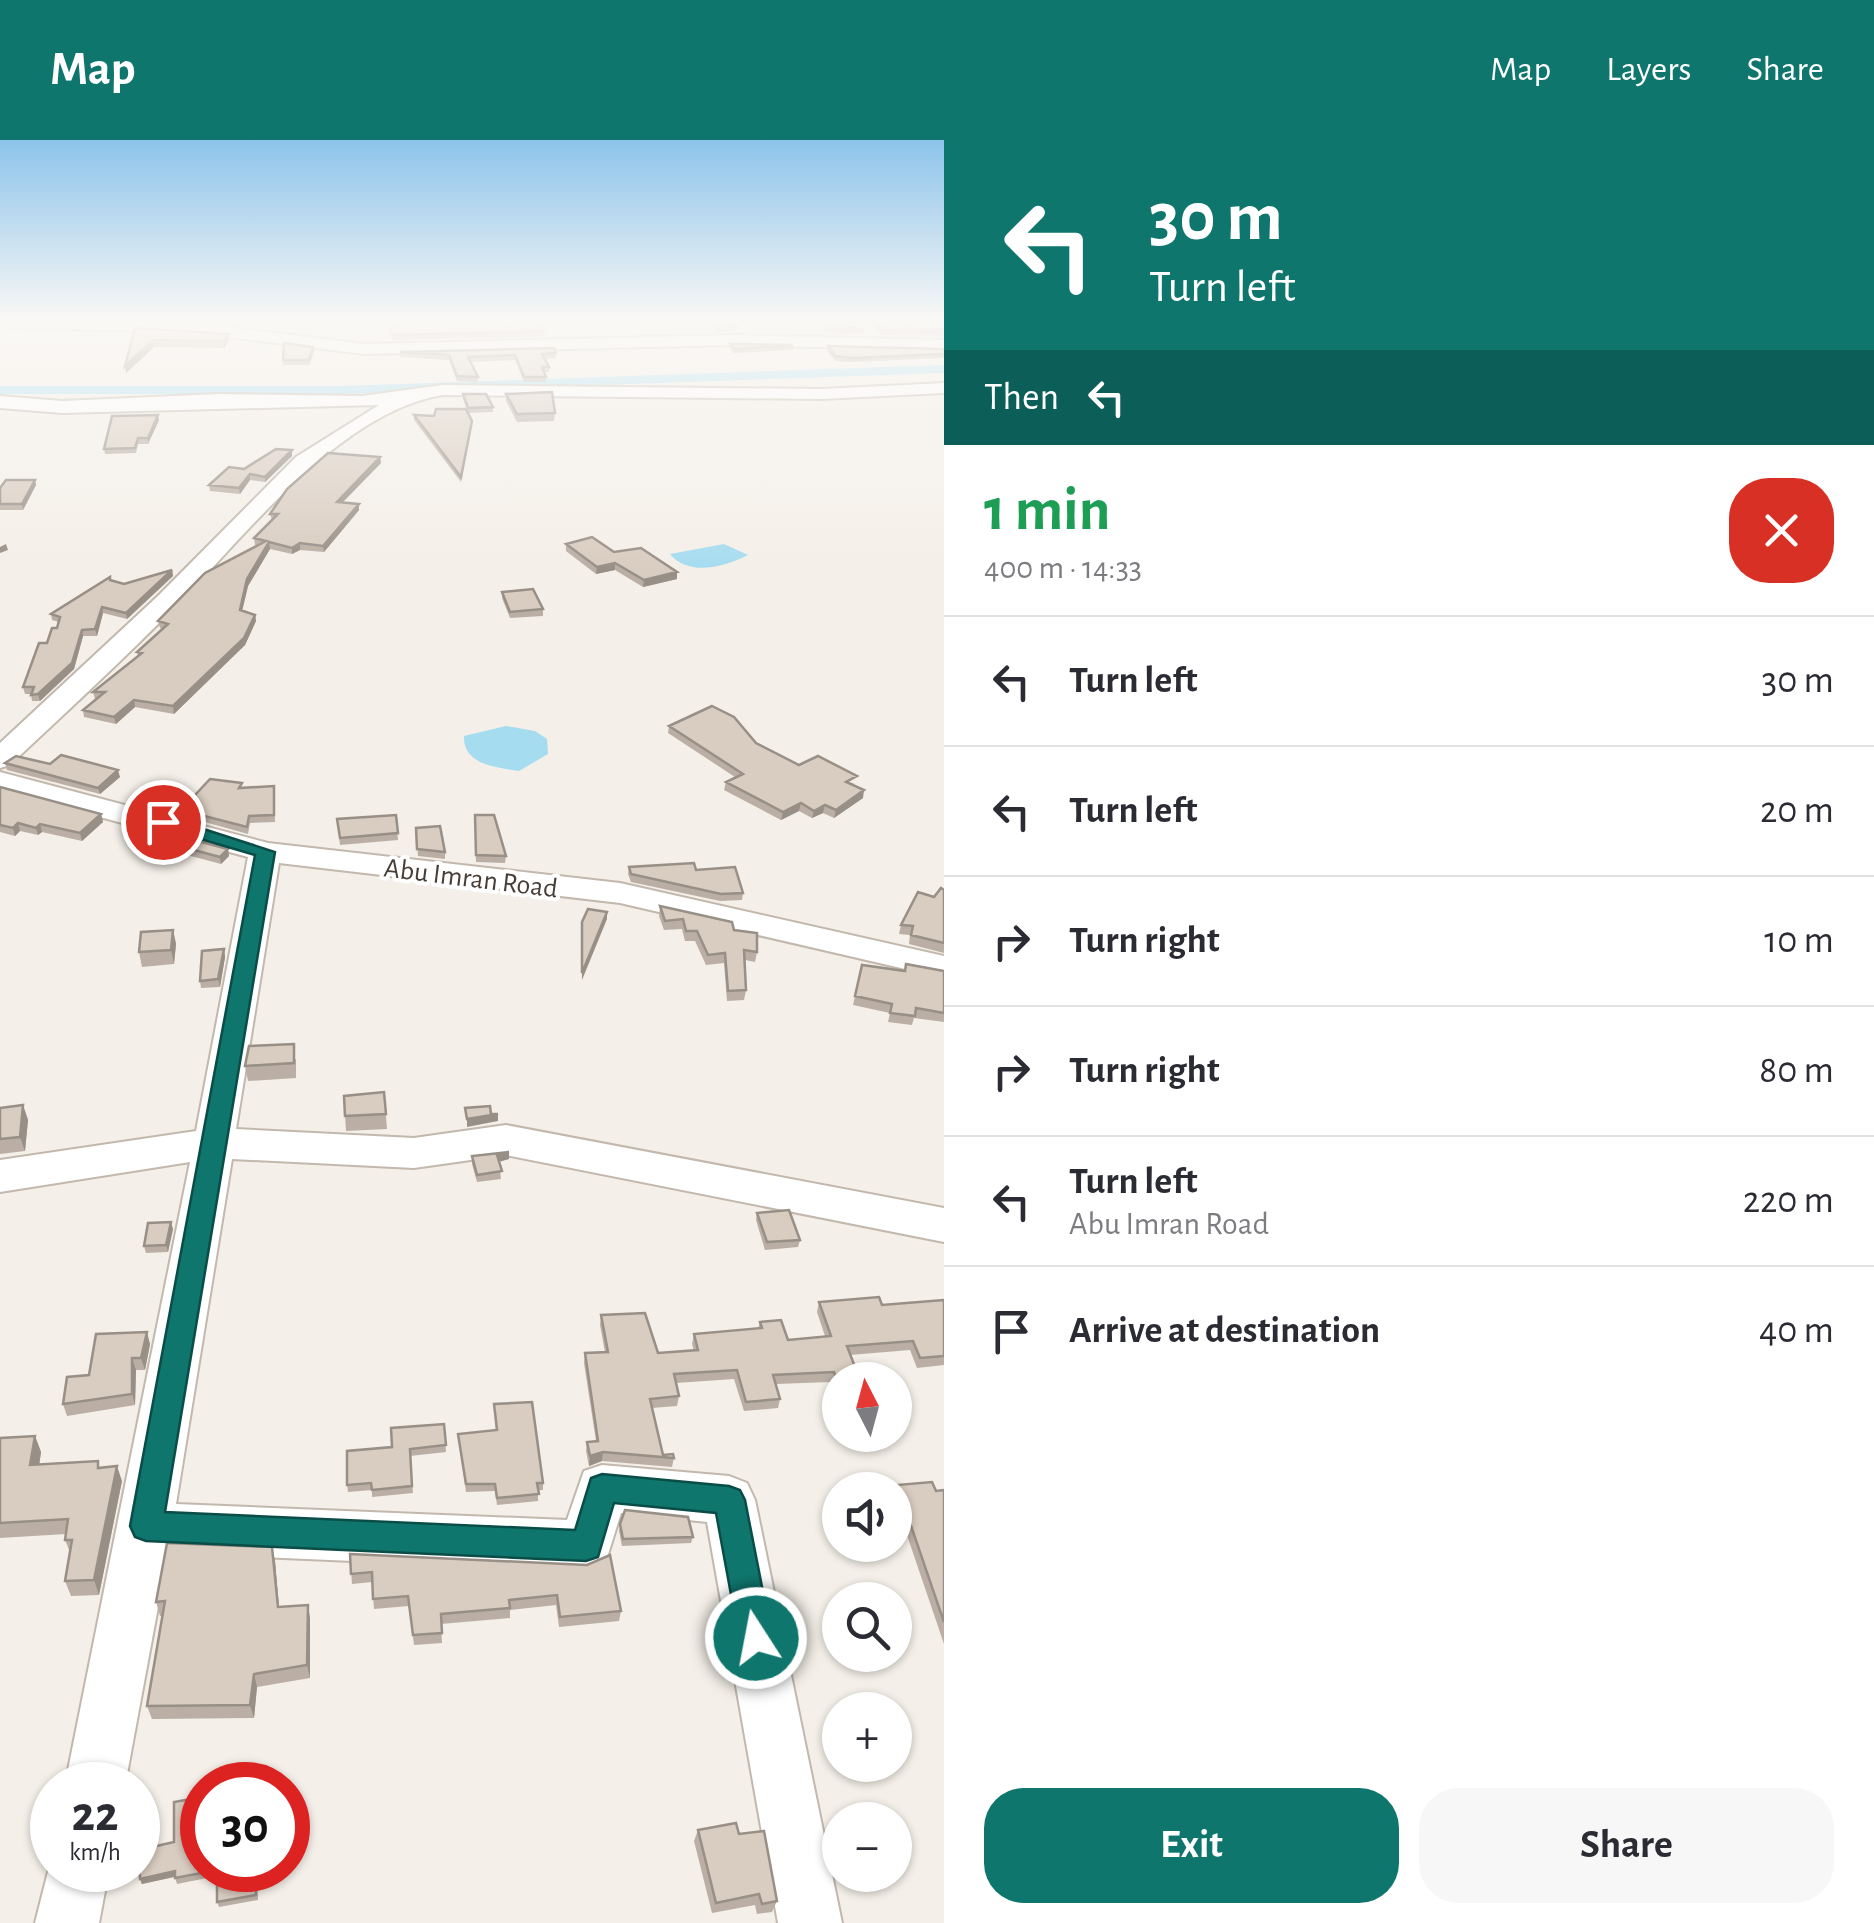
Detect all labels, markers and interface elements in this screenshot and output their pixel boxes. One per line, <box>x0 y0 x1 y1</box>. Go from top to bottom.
text: Map <box>50 46 136 94</box>
text: Map <box>1490 52 1551 87</box>
text: Layers <box>1606 52 1691 87</box>
text: Share <box>1746 52 1824 87</box>
icon: left <box>984 180 1114 310</box>
text: 30 m <box>1149 183 1283 253</box>
text: Turn left <box>1149 265 1296 310</box>
icon: left <box>1079 370 1134 425</box>
text: Then <box>984 379 1059 417</box>
button: close <box>1729 478 1834 583</box>
text: 1 min <box>984 481 1110 541</box>
text: 400 m · 14:33 <box>984 552 1142 584</box>
icon: left <box>984 654 1039 709</box>
text: Turn left <box>1069 662 1197 700</box>
text: 30 m <box>1762 662 1834 700</box>
pin <box>121 780 206 865</box>
icon: left <box>984 784 1039 839</box>
text: Turn left <box>1069 792 1197 830</box>
text: 20 m <box>1760 792 1834 830</box>
icon: arrive <box>136 795 191 850</box>
street label: Abu Imran Road <box>382 854 559 904</box>
icon: right <box>984 914 1039 969</box>
text: Turn right <box>1069 922 1219 960</box>
text: 10 m <box>1764 922 1834 960</box>
icon: right <box>984 1044 1039 1099</box>
text: Turn right <box>1069 1052 1219 1090</box>
text: 80 m <box>1759 1052 1834 1090</box>
text: Turn left <box>1069 1163 1197 1201</box>
icon: left <box>984 1174 1039 1229</box>
text: 220 m <box>1743 1182 1834 1220</box>
text: Abu Imran Road <box>1069 1208 1269 1240</box>
icon: arrive <box>984 1304 1039 1359</box>
text: Arrive at destination <box>1069 1312 1380 1350</box>
text: 40 m <box>1759 1312 1834 1350</box>
north arrow <box>822 1362 912 1452</box>
map controls <box>822 1362 912 1892</box>
button: sound <box>822 1472 912 1562</box>
button: search <box>822 1582 912 1672</box>
position arrow <box>704 1586 808 1690</box>
button: + <box>822 1692 912 1782</box>
speed limit sign: 30 <box>180 1762 310 1892</box>
button: Exit <box>984 1788 1399 1903</box>
button: Share <box>1419 1788 1834 1903</box>
text: 22 <box>71 1790 119 1840</box>
button: − <box>822 1802 912 1892</box>
text: km/h <box>69 1840 121 1865</box>

